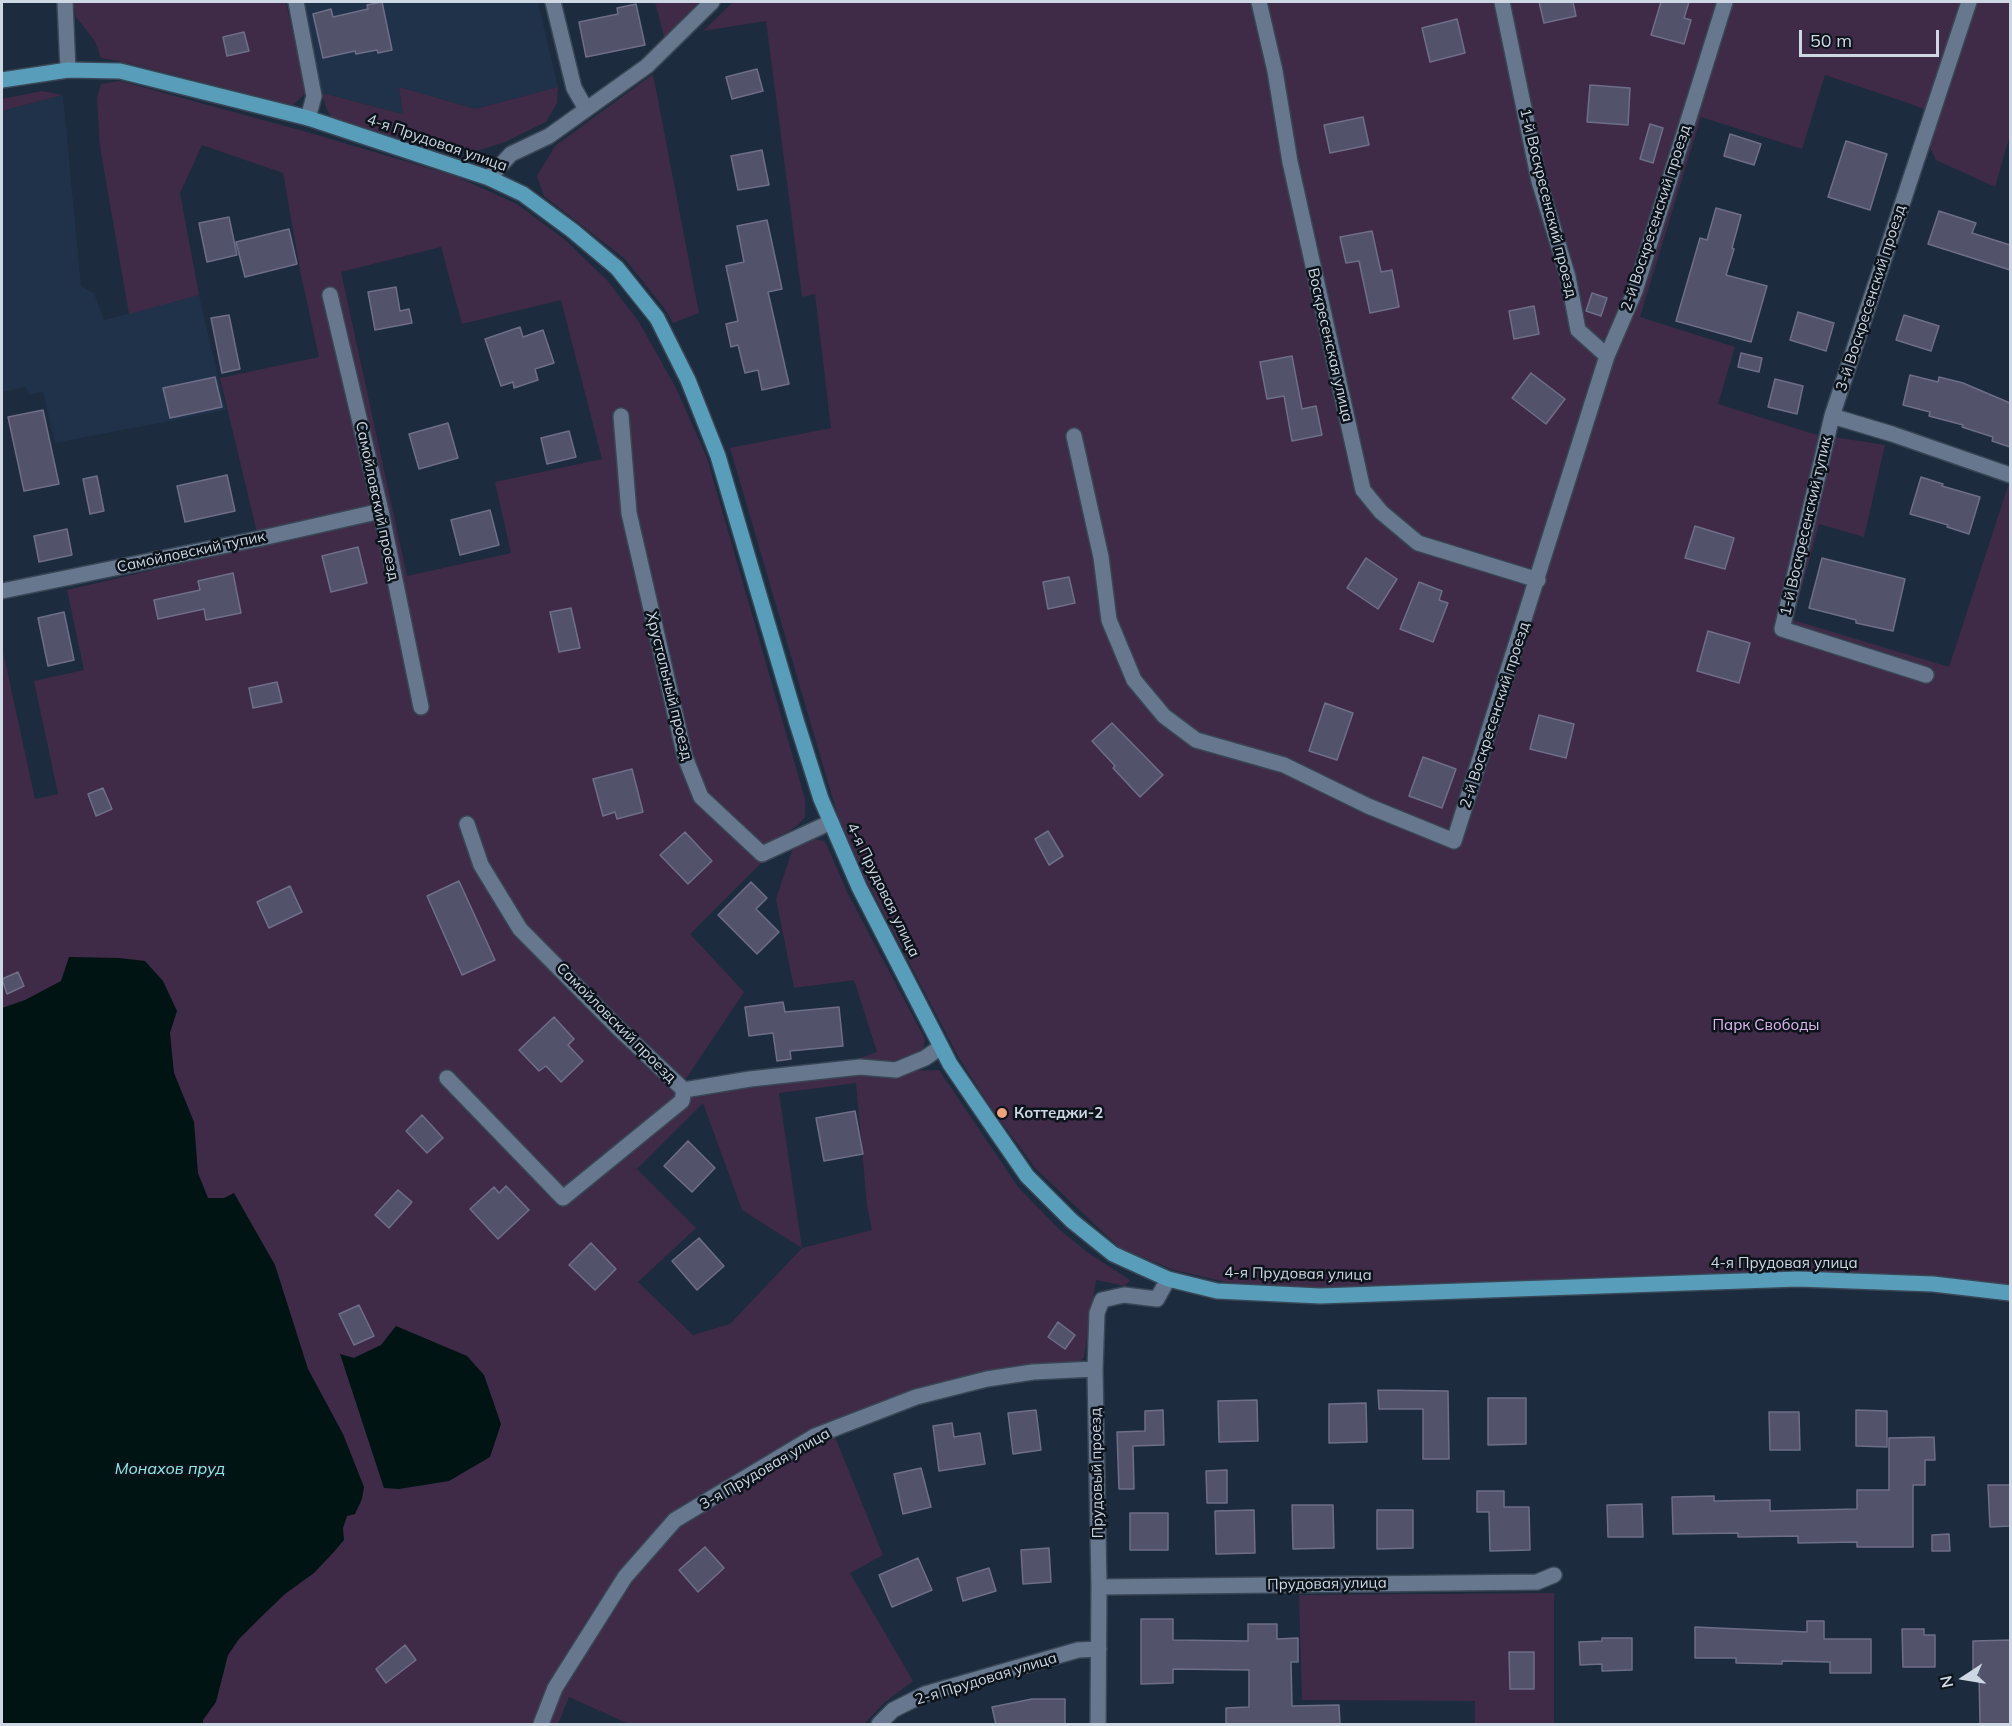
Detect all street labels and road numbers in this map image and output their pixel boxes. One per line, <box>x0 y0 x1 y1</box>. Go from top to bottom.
street label: 1-й Воскресенский проезд <box>1516 106 1580 300</box>
street label: 4-я Прудовая улица <box>364 111 510 175</box>
street label: 2-й Воскресенский проезд <box>1617 123 1695 313</box>
street label: 3-й Воскресенский проезд <box>1832 203 1910 393</box>
street label: Воскресенская улица <box>1304 266 1356 424</box>
street label: Самойловский проезд <box>351 420 403 582</box>
street label: 1-й Воскресенский тупик <box>1777 435 1835 617</box>
street label: Самойловский тупик <box>115 527 267 577</box>
street label: Хрустальный проезд <box>642 610 696 762</box>
street label: 2-й Воскресенский проезд <box>1456 620 1534 810</box>
street label: 4-я Прудовая улица <box>843 820 923 960</box>
street label: Самойловский проезд <box>552 959 680 1087</box>
street label: 4-я Прудовая улица <box>1710 1254 1858 1272</box>
street label: 4-я Прудовая улица <box>1224 1264 1372 1284</box>
street label: Прудовый проезд <box>1087 1408 1107 1538</box>
street label: 3-я Прудовая улица <box>697 1424 833 1514</box>
street label: Прудовая улица <box>1267 1574 1387 1594</box>
street label: 2-я Прудовая улица <box>913 1649 1059 1709</box>

